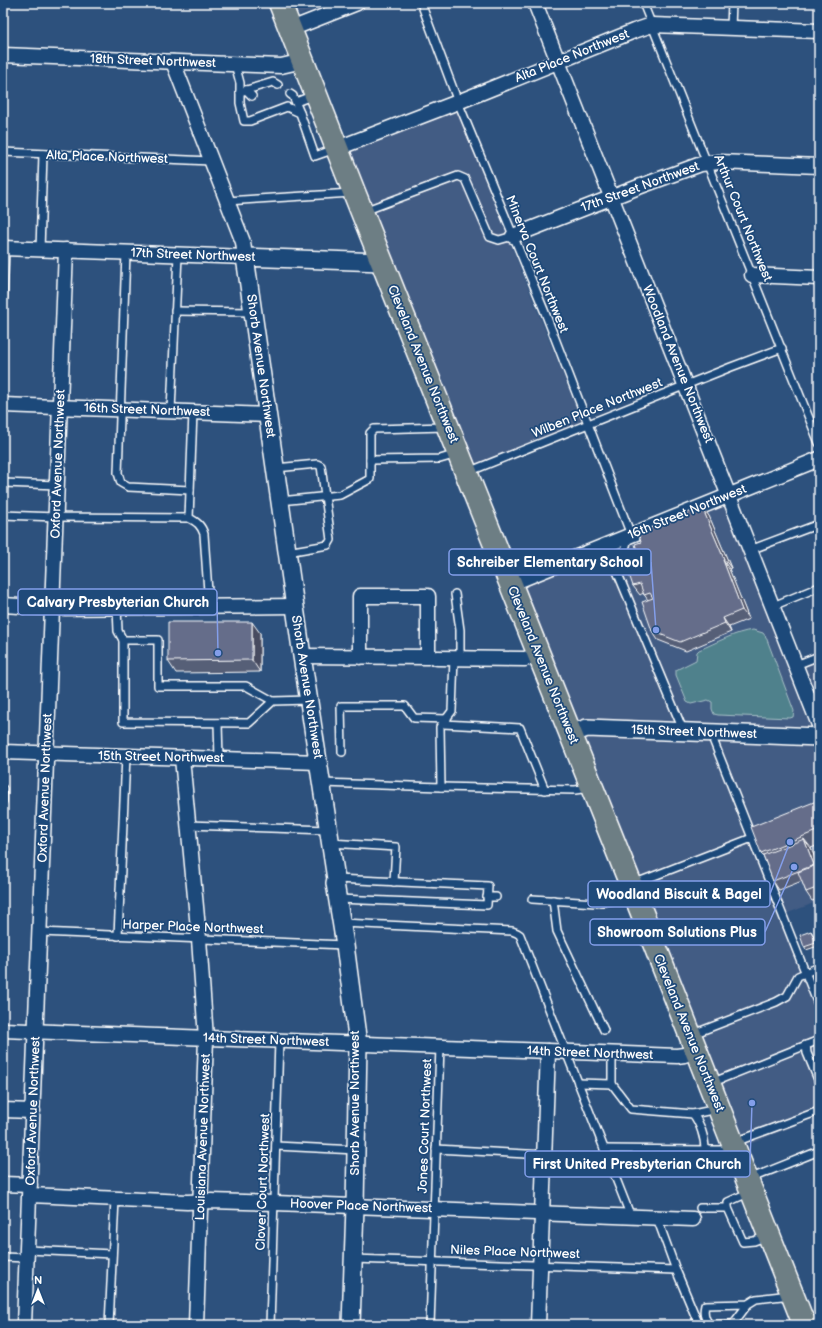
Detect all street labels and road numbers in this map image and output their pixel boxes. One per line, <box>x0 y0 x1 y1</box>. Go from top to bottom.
street label: Alta Place Northwest <box>513 26 631 86</box>
street label: 18th Street Northwest <box>90 51 216 71</box>
street label: Alta Place Northwest <box>46 147 168 167</box>
street label: Arthur Court Northwest <box>710 152 776 284</box>
street label: 17th Street Northwest <box>579 158 701 216</box>
street label: Minerva Court Northwest <box>502 193 572 335</box>
street label: 17th Street Northwest <box>130 245 256 265</box>
street label: Cleveland Avenue Northwest <box>384 283 462 445</box>
street label: Woodland Avenue Northwest <box>639 283 717 445</box>
street label: Shorb Avenue Northwest <box>243 293 279 439</box>
street label: Wilben Place Northwest <box>529 374 665 442</box>
street label: Oxford Avenue Northwest <box>47 389 69 539</box>
street label: 16th Street Northwest <box>84 400 210 420</box>
street label: 16th Street Northwest <box>625 481 749 543</box>
street label: Cleveland Avenue Northwest <box>504 584 582 746</box>
street label: Shorb Avenue Northwest <box>288 614 326 760</box>
street label: Oxford Avenue Northwest <box>34 713 56 863</box>
street label: 15th Street Northwest <box>631 722 757 742</box>
street label: 15th Street Northwest <box>98 748 224 766</box>
street label: Harper Place Northwest <box>122 917 264 937</box>
street label: Cleveland Avenue Northwest <box>650 952 728 1114</box>
street label: 14th Street Northwest <box>203 1030 329 1050</box>
street label: Shorb Avenue Northwest <box>347 1031 363 1175</box>
street label: Oxford Avenue Northwest <box>22 1036 44 1186</box>
street label: 14th Street Northwest <box>527 1043 653 1063</box>
street label: Louisiana Avenue Northwest <box>192 1053 214 1221</box>
street label: Jones Court Northwest <box>415 1058 435 1194</box>
street label: Clover Court Northwest <box>253 1113 273 1251</box>
street label: Hoover Place Northwest <box>289 1196 433 1216</box>
street label: Niles Place Northwest <box>450 1242 580 1262</box>

